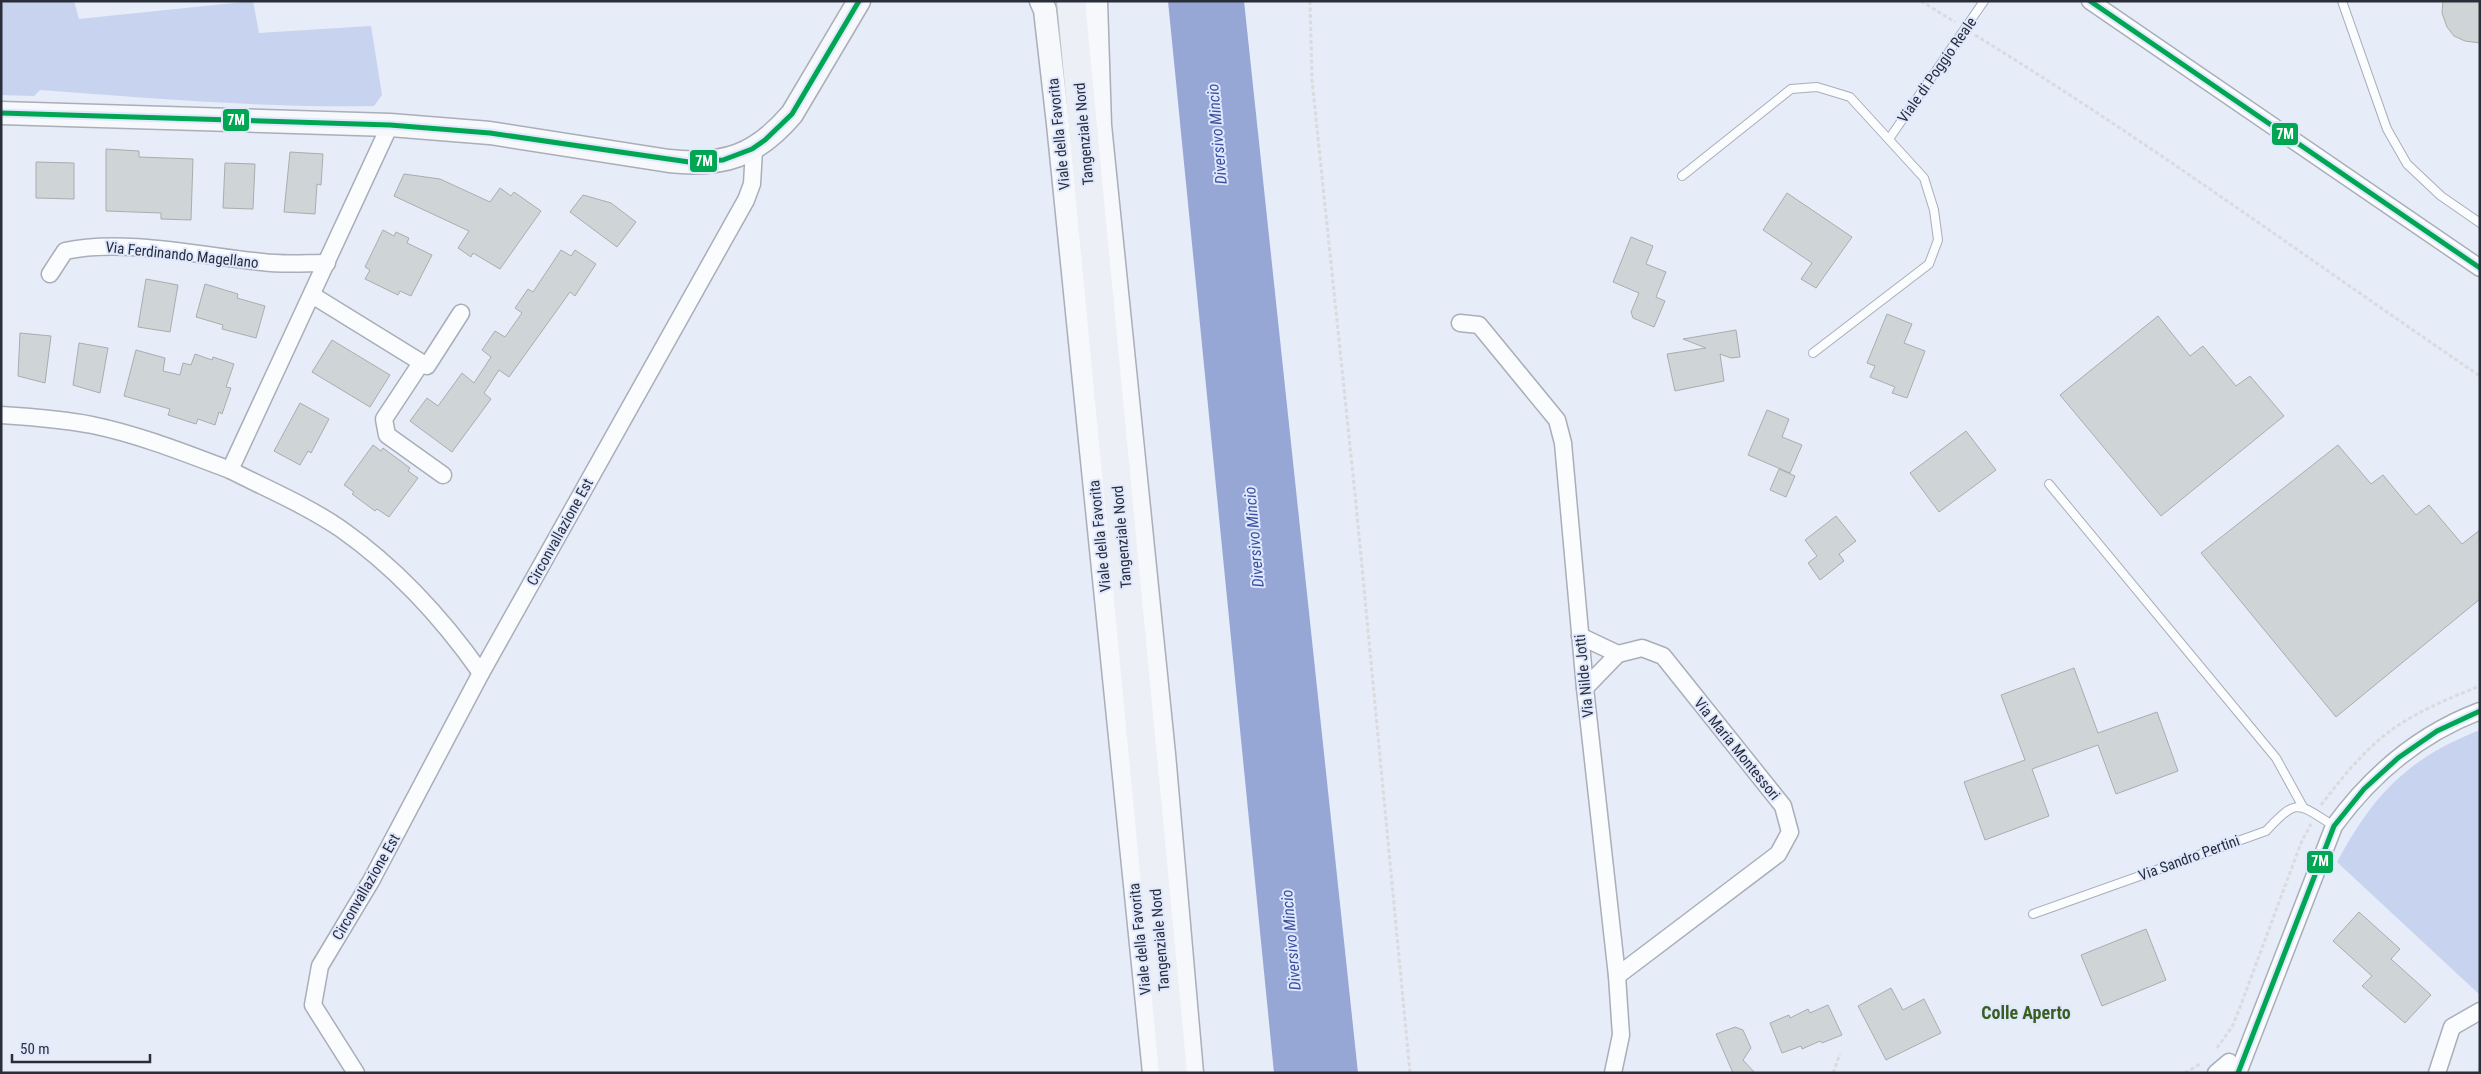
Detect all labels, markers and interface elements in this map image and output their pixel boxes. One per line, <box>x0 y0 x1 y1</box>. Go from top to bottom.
street label: Viale di Poggio Reale <box>1894 14 1980 126</box>
street label: Viale della Favorita <box>1044 77 1074 191</box>
street label: Tangenziale Nord <box>1071 82 1097 186</box>
water label: Diversivo Mincio <box>1203 83 1231 185</box>
line badge: 7M <box>222 108 250 132</box>
text: 7M <box>227 112 245 128</box>
line badge: 7M <box>2271 122 2299 146</box>
text: 7M <box>2276 126 2294 142</box>
line badge: 7M <box>689 149 718 173</box>
text: 7M <box>695 153 713 169</box>
street label: Via Ferdinando Magellano <box>105 238 259 272</box>
street label: Circonvallazione Est <box>523 475 597 589</box>
street label: Viale della Favorita <box>1085 479 1115 593</box>
street label: Tangenziale Nord <box>1109 485 1135 589</box>
water label: Diversivo Mincio <box>1240 486 1268 588</box>
street label: Via Nilde Jotti <box>1571 633 1597 719</box>
street label: Via Maria Montessori <box>1690 694 1784 804</box>
street label: Circonvallazione Est <box>328 831 404 943</box>
street label: Via Sandro Pertini <box>2136 831 2242 885</box>
line badge: 7M <box>2306 850 2334 874</box>
text: 7M <box>2311 853 2329 869</box>
street label: Viale della Favorita <box>1125 882 1155 996</box>
street label: Tangenziale Nord <box>1147 888 1173 992</box>
water label: Diversivo Mincio <box>1277 889 1305 991</box>
district label: Colle Aperto <box>1981 1002 2071 1023</box>
scale bar <box>12 1032 150 1064</box>
text: 50 m <box>20 1040 50 1058</box>

